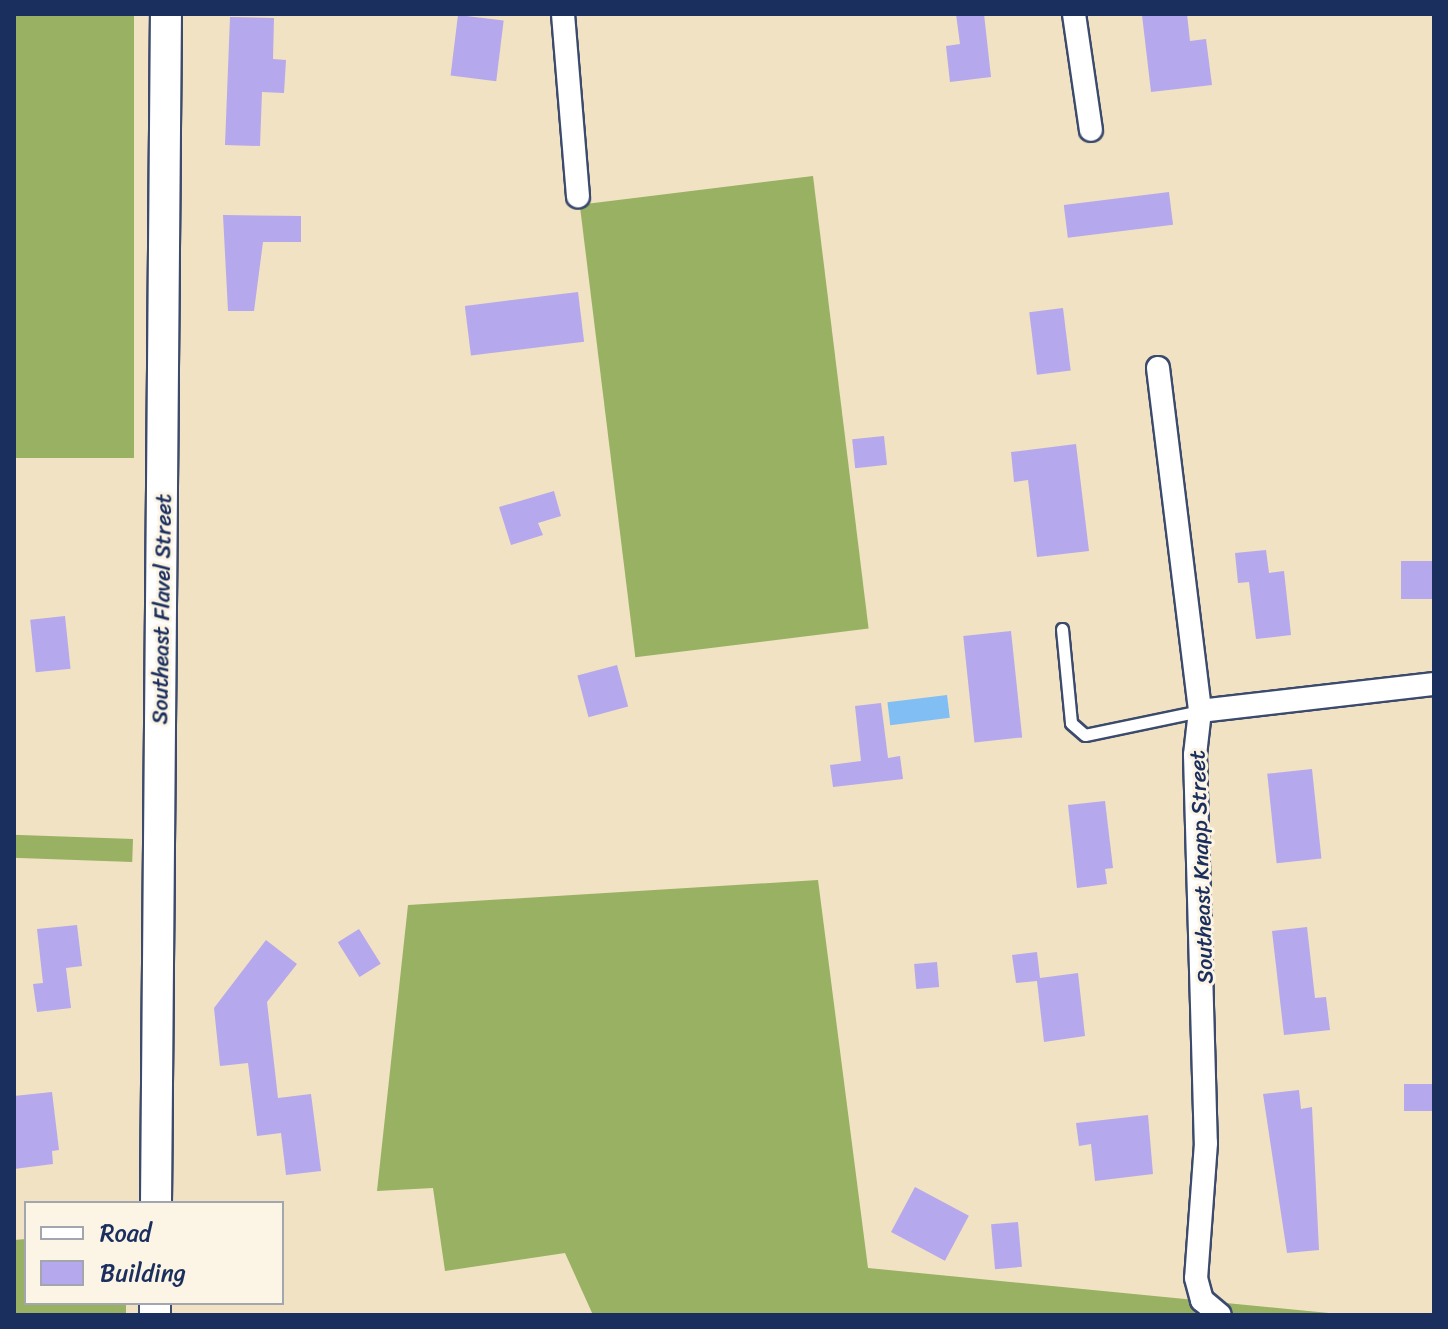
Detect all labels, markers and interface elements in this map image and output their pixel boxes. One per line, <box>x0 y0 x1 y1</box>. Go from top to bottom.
street label: Southeast Flavel Street <box>147 493 177 725</box>
street label: Southeast Knapp Street <box>1184 750 1218 984</box>
legend <box>24 1201 284 1305</box>
text: Road <box>100 1212 151 1254</box>
text: Building <box>100 1252 186 1294</box>

